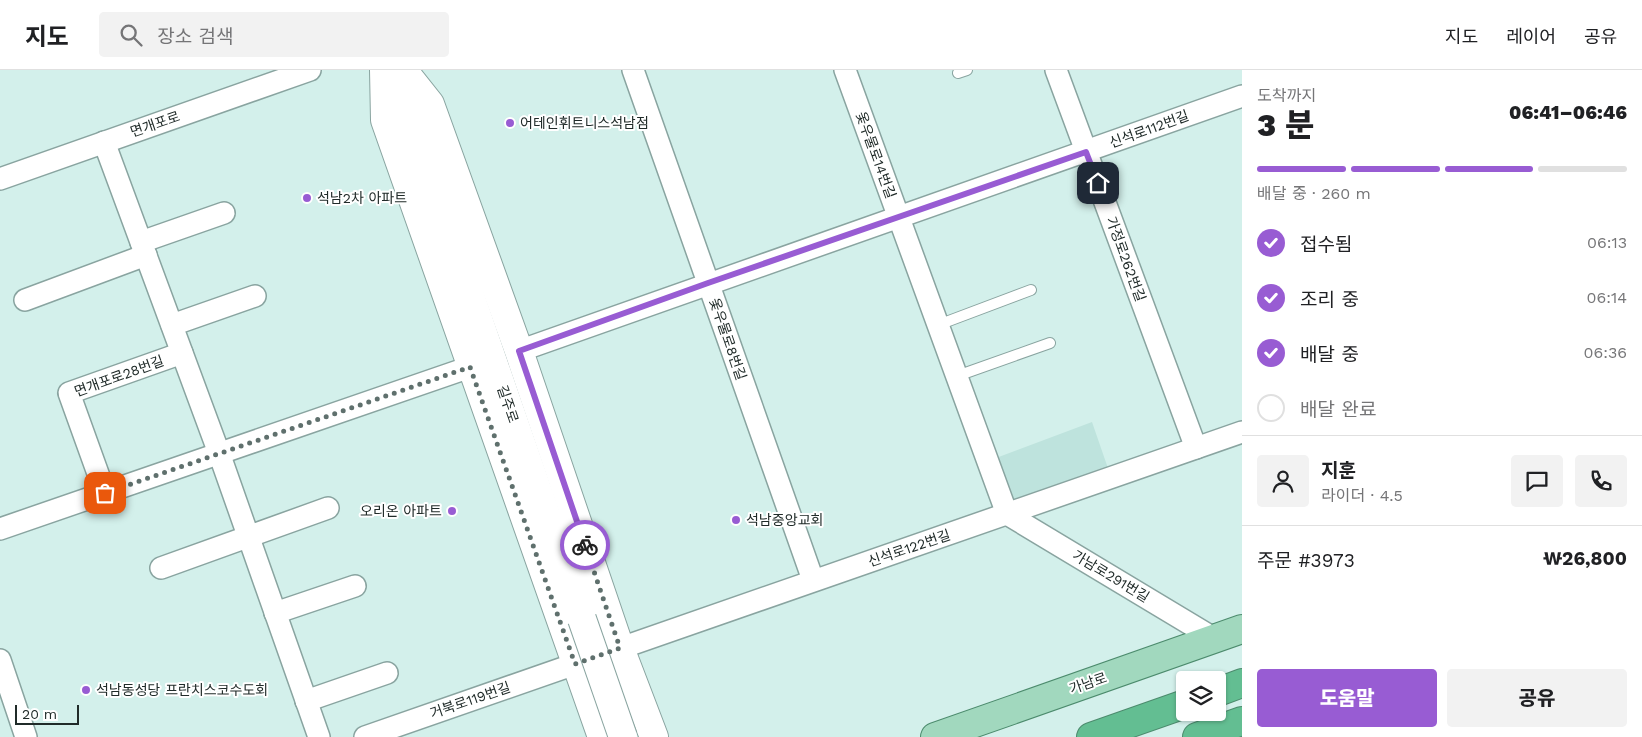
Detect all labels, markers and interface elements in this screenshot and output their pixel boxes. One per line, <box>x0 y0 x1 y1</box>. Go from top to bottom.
search box <box>99 12 449 57</box>
icon: search <box>117 21 145 49</box>
text: 지도 <box>25 23 69 51</box>
text: 장소 검색 <box>157 25 234 48</box>
text: 지도 <box>1445 26 1478 47</box>
text: 레이어 <box>1506 26 1556 47</box>
text: 공유 <box>1584 26 1617 47</box>
text: 도착까지 <box>1257 86 1316 105</box>
text: 06:41–06:46 <box>1509 101 1627 124</box>
text: 3 분 <box>1257 106 1314 144</box>
street label: 신석로112번길 <box>1107 107 1191 151</box>
street label: 면개포로 <box>128 108 182 140</box>
street label: 옻우물로14번길 <box>853 109 899 201</box>
place label: 어테인휘트니스석남점 <box>520 115 649 131</box>
marker: 어테인휘트니스석남점 <box>504 117 516 129</box>
pin <box>1077 162 1119 204</box>
icon: home <box>1084 169 1112 197</box>
text: 배달 중 · 260 m <box>1257 184 1371 203</box>
place label: 석남2차 아파트 <box>317 190 407 206</box>
marker: 석남2차 아파트 <box>301 192 313 204</box>
street label: 가정로262번길 <box>1103 214 1149 304</box>
icon: check <box>1257 229 1285 257</box>
text: 접수됨 <box>1300 233 1352 256</box>
text: 06:13 <box>1587 233 1627 252</box>
icon: check <box>1257 284 1285 312</box>
text: 조리 중 <box>1300 288 1359 311</box>
text: 06:14 <box>1587 288 1627 307</box>
street label: 옻우물로8번길 <box>706 296 750 382</box>
icon: check <box>1257 339 1285 367</box>
text: 배달 중 <box>1300 343 1359 366</box>
text: 06:36 <box>1584 343 1627 362</box>
street label: 면개포로28번길 <box>72 352 166 400</box>
street label: 길주로 <box>494 383 522 425</box>
text: 배달 완료 <box>1300 398 1376 421</box>
button: person <box>1257 455 1309 507</box>
button: chat <box>1511 455 1563 507</box>
button: phone <box>1575 455 1627 507</box>
text: 지훈 <box>1321 459 1356 482</box>
pin <box>84 472 126 514</box>
icon: bag <box>91 479 119 507</box>
text: 라이더 · 4.5 <box>1321 486 1403 505</box>
place label: 오리온 아파트 <box>360 503 442 519</box>
marker: 오리온 아파트 <box>446 505 458 517</box>
place label: 석남중앙교회 <box>746 512 823 528</box>
marker: 석남중앙교회 <box>730 514 742 526</box>
courier <box>560 520 610 570</box>
street label: 신석로122번길 <box>866 526 952 570</box>
icon: bike <box>571 531 599 559</box>
street label: 가남로291번길 <box>1070 547 1152 605</box>
text: ₩26,800 <box>1543 547 1627 570</box>
text: 주문 #3973 <box>1257 549 1355 572</box>
street label: 가남로 <box>1067 669 1109 697</box>
button: 도움말 <box>1257 669 1437 727</box>
button: 공유 <box>1447 669 1627 727</box>
map controls <box>1176 671 1226 721</box>
button: layers <box>1176 671 1226 721</box>
street label: 거북로119번길 <box>428 679 512 721</box>
place label: 석남동성당 프란치스코수도회 <box>96 682 268 698</box>
marker: 석남동성당 프란치스코수도회 <box>80 684 92 696</box>
scale bar <box>15 702 79 725</box>
text: 20 m <box>22 706 57 722</box>

